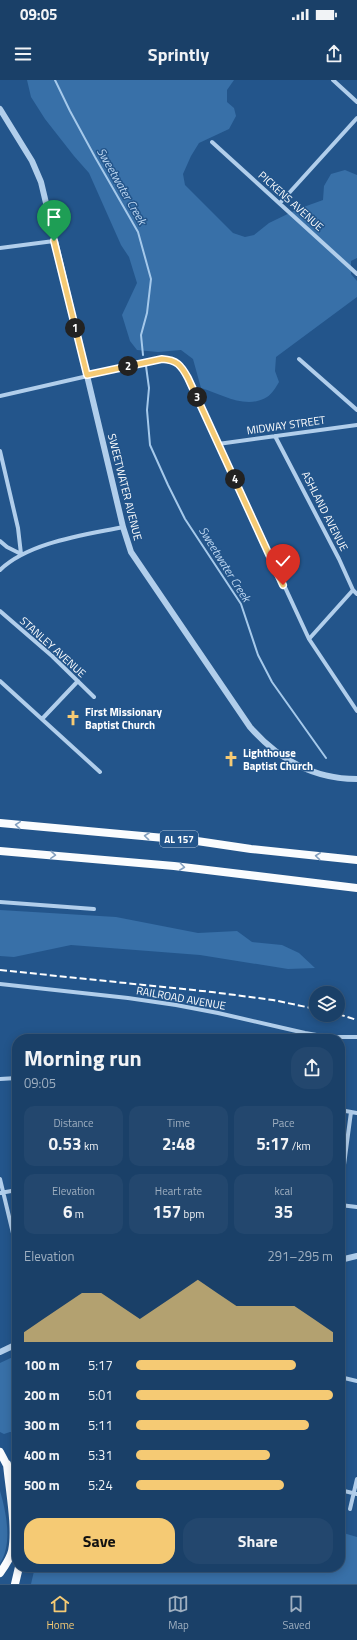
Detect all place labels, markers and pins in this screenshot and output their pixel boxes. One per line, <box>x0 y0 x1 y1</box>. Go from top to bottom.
pin <box>37 200 71 241</box>
pin: 1 <box>65 318 85 338</box>
pin: 2 <box>118 356 138 376</box>
pin: 3 <box>187 387 207 407</box>
pin: 4 <box>225 469 245 489</box>
pin <box>266 544 300 585</box>
place label: First Missionary Baptist Church <box>85 704 163 733</box>
church icon: First Missionary Baptist Church <box>64 709 82 727</box>
place label: Lighthouse Baptist Church <box>243 745 313 774</box>
church icon: Lighthouse Baptist Church <box>222 750 240 768</box>

